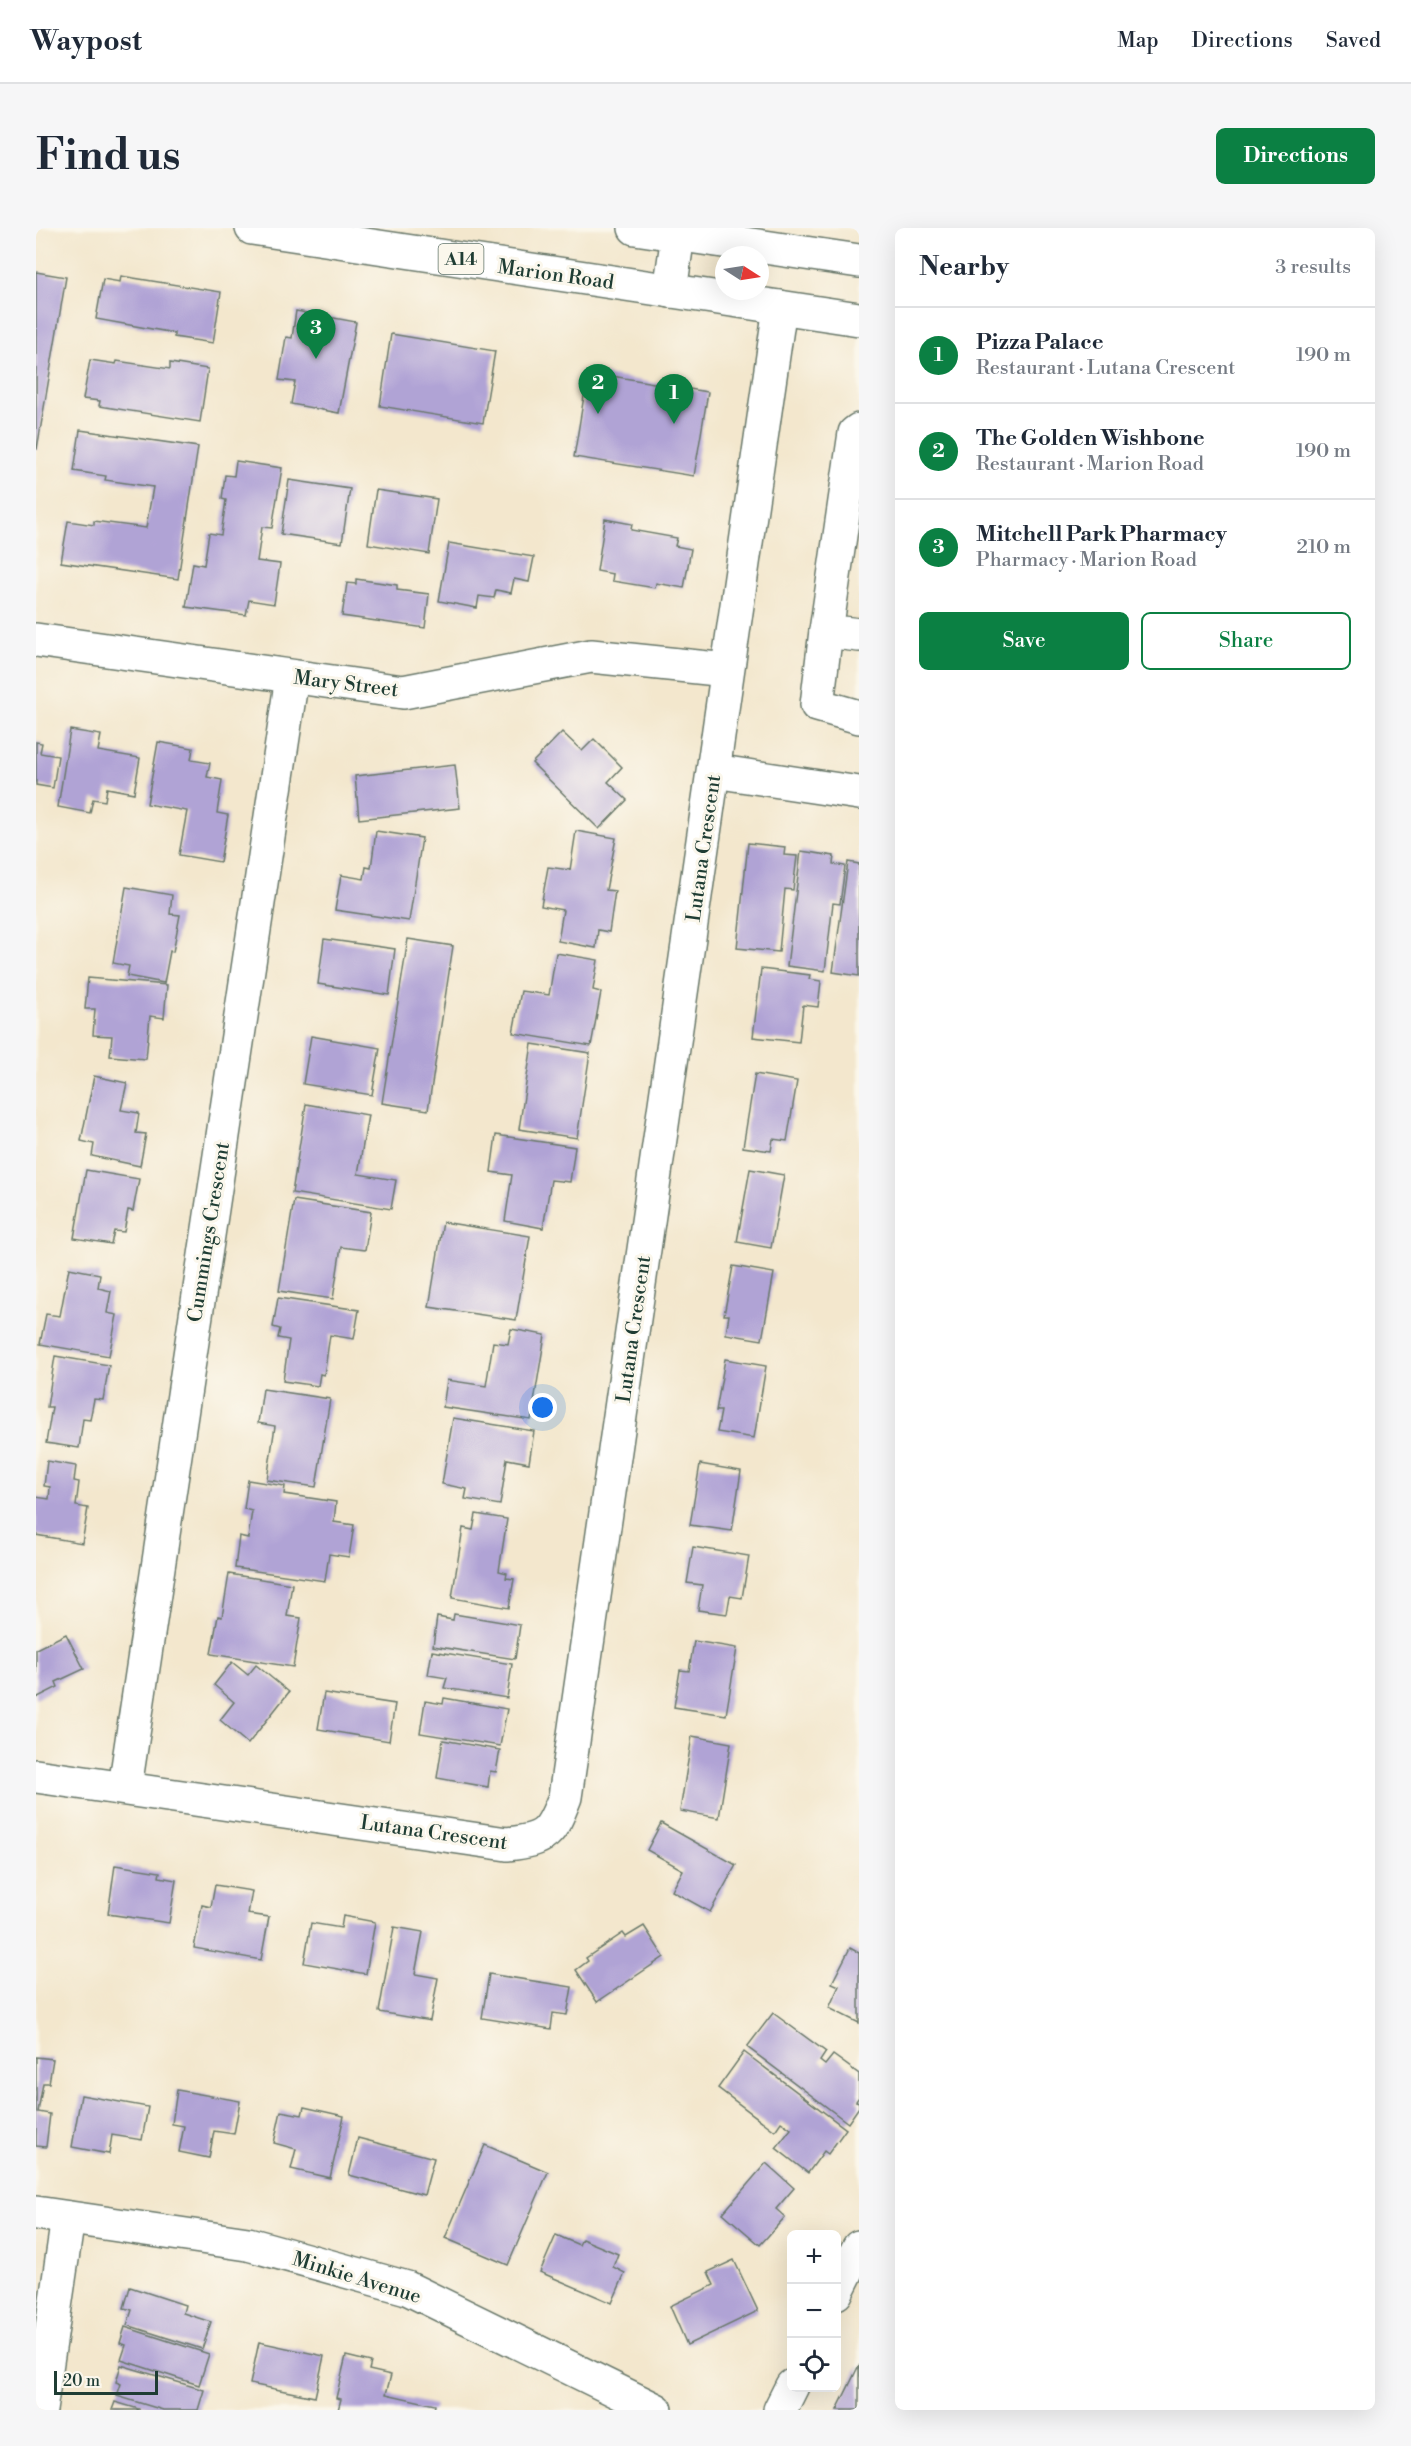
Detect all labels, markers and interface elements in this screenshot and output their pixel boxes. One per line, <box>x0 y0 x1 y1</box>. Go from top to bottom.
text: Waypost <box>30 24 142 59</box>
text: Map <box>1117 28 1159 54</box>
text: Directions <box>1192 28 1293 54</box>
text: Saved <box>1326 28 1381 54</box>
button: Directions <box>1216 128 1375 184</box>
text: Find us <box>36 130 180 183</box>
road number: A14 <box>438 244 484 274</box>
north arrow <box>715 246 769 300</box>
text: Nearby <box>919 251 1009 283</box>
street label: Marion Road <box>496 255 616 296</box>
text: 3 results <box>1275 255 1351 280</box>
pin: 3 <box>296 310 336 359</box>
text: Pizza Palace <box>976 329 1104 356</box>
text: 1 <box>934 343 943 368</box>
text: 190 m <box>1296 343 1351 368</box>
text: Restaurant · Lutana Crescent <box>976 356 1235 381</box>
pin: 2 <box>578 364 618 414</box>
pin: 1 <box>654 374 694 424</box>
text: The Golden Wishbone <box>976 425 1205 452</box>
text: 2 <box>932 439 945 464</box>
text: 190 m <box>1296 439 1351 464</box>
text: Restaurant · Marion Road <box>976 452 1204 477</box>
text: Mitchell Park Pharmacy <box>976 521 1227 548</box>
text: 3 <box>932 535 945 560</box>
text: 210 m <box>1296 535 1351 560</box>
text: Pharmacy · Marion Road <box>976 548 1197 573</box>
button: Save <box>919 612 1129 670</box>
button: Share <box>1141 612 1351 670</box>
street label: Mary Street <box>292 666 400 703</box>
street label: Lutana Crescent <box>682 773 727 924</box>
street label: Cummings Crescent <box>183 1140 236 1324</box>
street label: Lutana Crescent <box>612 1254 657 1405</box>
your location <box>528 1393 557 1422</box>
street label: Lutana Crescent <box>358 1811 509 1856</box>
map controls <box>787 2230 841 2392</box>
button: + <box>787 2230 841 2284</box>
street label: Minkie Avenue <box>289 2247 424 2310</box>
button: − <box>787 2284 841 2338</box>
button: locate <box>787 2338 841 2392</box>
scale bar <box>54 2368 158 2396</box>
text: 20 m <box>63 2371 100 2391</box>

